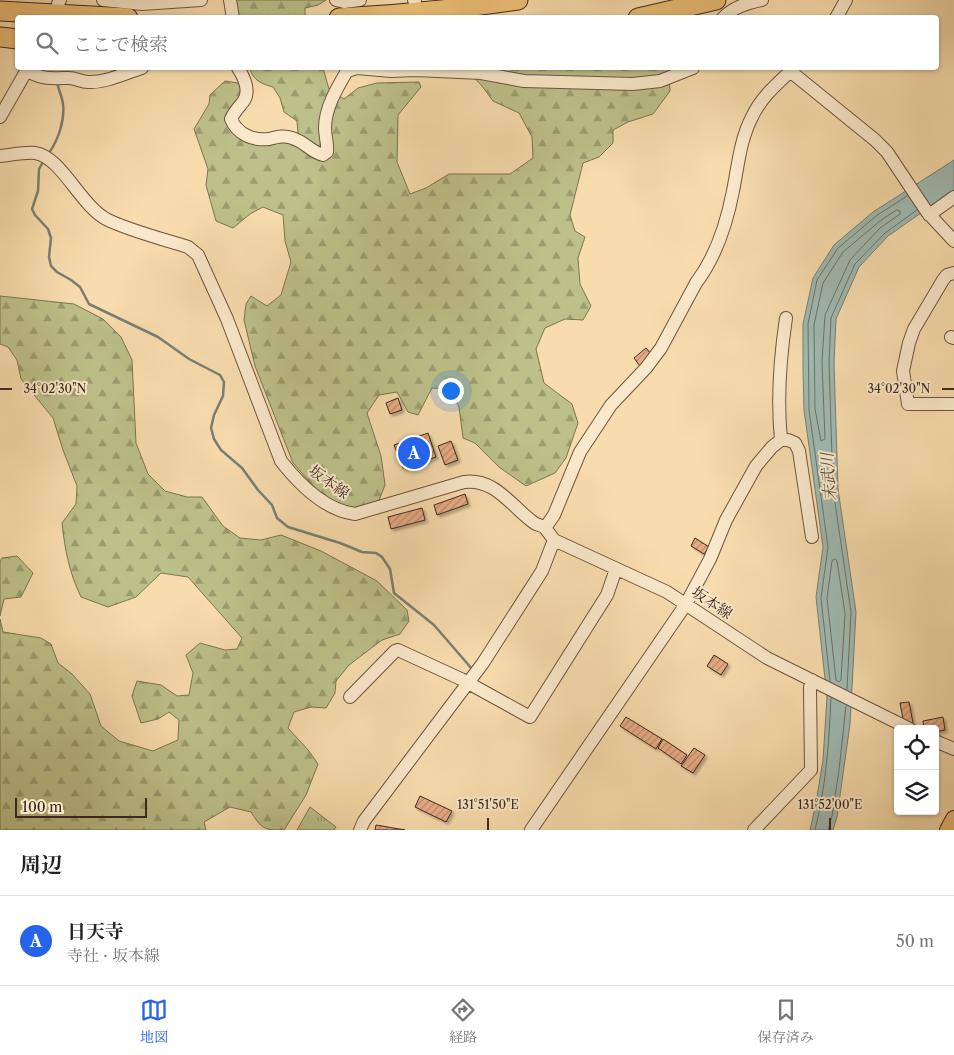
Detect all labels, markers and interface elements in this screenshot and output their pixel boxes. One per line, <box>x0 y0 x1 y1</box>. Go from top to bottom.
search box <box>15 15 939 70</box>
icon: search <box>33 29 61 57</box>
text: ここで検索 <box>73 33 168 56</box>
your location <box>438 378 464 404</box>
text: 34°02'30"N <box>23 381 87 396</box>
text: 34°02'30"N <box>867 381 931 396</box>
pin: A <box>398 434 430 472</box>
water label: 末武川 <box>816 450 840 502</box>
street label: 坂本線 <box>306 461 353 503</box>
street label: 坂本線 <box>688 582 736 623</box>
map controls <box>894 725 939 815</box>
button: locate <box>894 725 939 770</box>
button: layers <box>894 770 939 815</box>
scale bar <box>15 795 148 818</box>
text: 131°51'50"E <box>457 797 519 812</box>
text: 131°52'00"E <box>798 797 862 812</box>
text: 100 m <box>22 798 62 816</box>
text: 周辺 <box>20 852 62 877</box>
text: 日天寺 <box>67 920 124 943</box>
text: A <box>30 931 42 951</box>
text: 50 m <box>896 931 934 951</box>
text: 寺社 · 坂本線 <box>67 945 160 965</box>
tab: 地図 <box>140 996 168 1046</box>
tab: 経路 <box>449 996 477 1046</box>
tab: 保存済み <box>758 996 814 1046</box>

